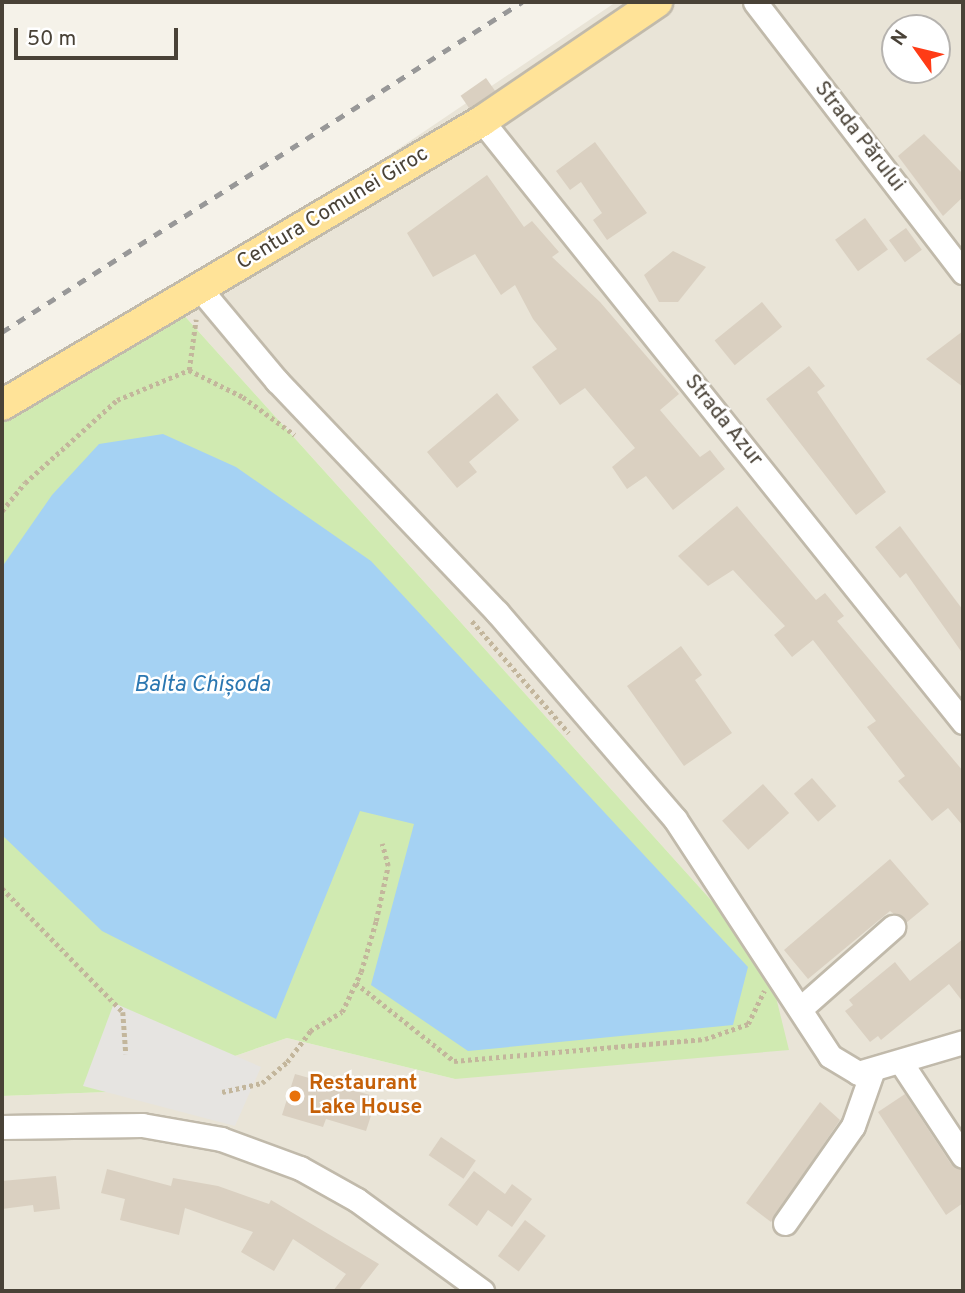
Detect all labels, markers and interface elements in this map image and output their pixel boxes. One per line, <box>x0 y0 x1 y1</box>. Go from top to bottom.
scale bar <box>18 14 182 58</box>
north arrow <box>881 14 951 84</box>
text: 50 m <box>27 26 76 53</box>
text: N <box>886 26 914 51</box>
street label: Strada Părului <box>808 77 910 197</box>
street label: Centura Comunei Giroc <box>233 142 433 276</box>
street label: Strada Azur <box>678 370 768 472</box>
water label: Balta Chișoda <box>134 672 270 700</box>
place label: Restaurant Lake House <box>309 1071 422 1121</box>
marker: Restaurant Lake House <box>287 1088 303 1104</box>

